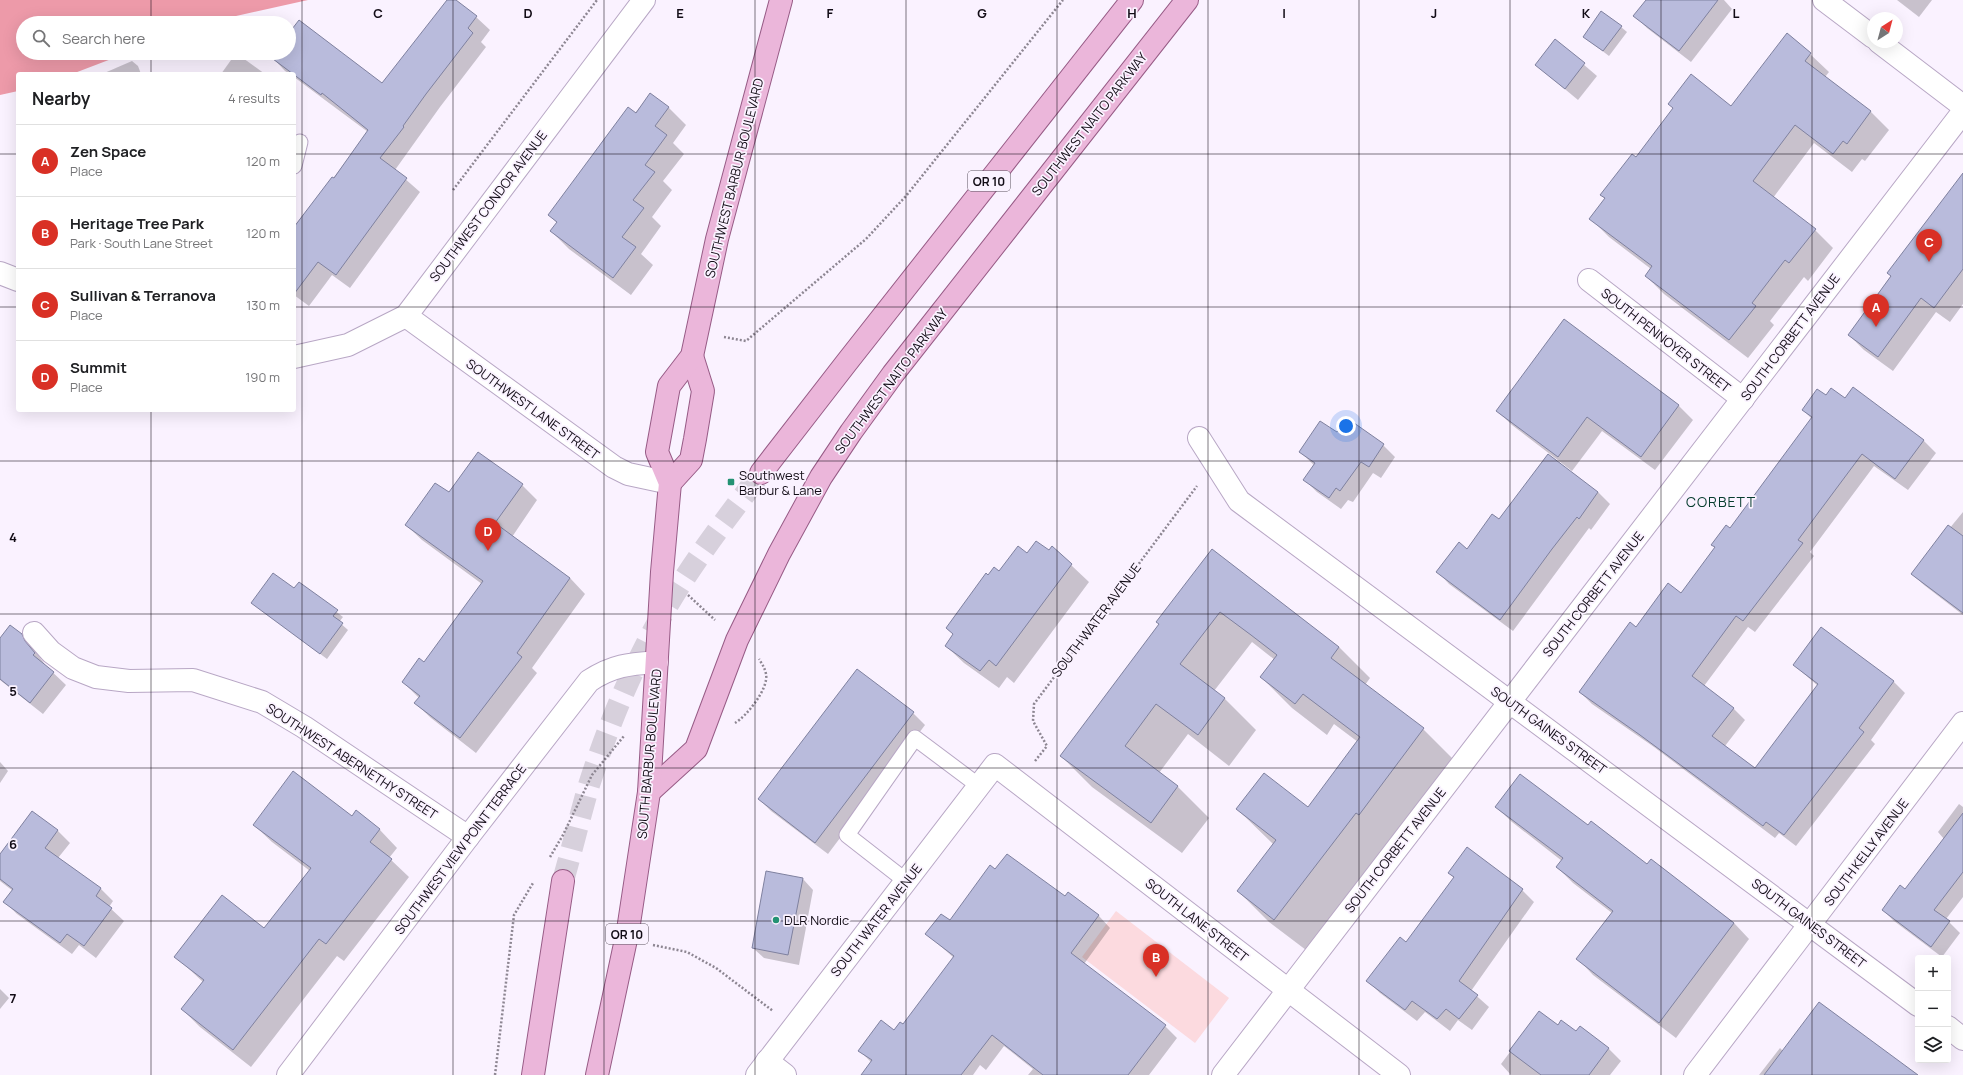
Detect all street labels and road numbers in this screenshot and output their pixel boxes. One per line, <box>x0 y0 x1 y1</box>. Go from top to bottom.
street label: SOUTHWEST NAITO PARKWAY <box>1027 48 1151 200</box>
street label: SOUTHWEST BARBUR BOULEVARD <box>700 76 768 280</box>
street label: SOUTHWEST CONDOR AVENUE <box>425 127 551 285</box>
road number: OR 10 <box>968 171 1010 191</box>
street label: SOUTH CORBETT AVENUE <box>1736 270 1844 404</box>
street label: SOUTH PENNOYER STREET <box>1597 284 1735 396</box>
street label: SOUTHWEST NAITO PARKWAY <box>830 304 952 457</box>
street label: SOUTHWEST LANE STREET <box>463 354 603 464</box>
street label: SOUTH CORBETT AVENUE <box>1538 528 1648 660</box>
street label: SOUTH WATER AVENUE <box>1047 559 1145 681</box>
street label: SOUTH BARBUR BOULEVARD <box>633 668 665 840</box>
street label: SOUTH GAINES STREET <box>1487 682 1611 778</box>
street label: SOUTHWEST ABERNETHY STREET <box>263 699 441 823</box>
street label: SOUTHWEST VIEW POINT TERRACE <box>390 760 530 938</box>
street label: SOUTH CORBETT AVENUE <box>1340 784 1450 916</box>
street label: SOUTH KELLY AVENUE <box>1820 795 1912 909</box>
street label: SOUTH WATER AVENUE <box>826 860 926 980</box>
street label: SOUTH LANE STREET <box>1142 874 1252 966</box>
street label: SOUTH GAINES STREET <box>1748 874 1870 972</box>
road number: OR 10 <box>606 924 648 944</box>

